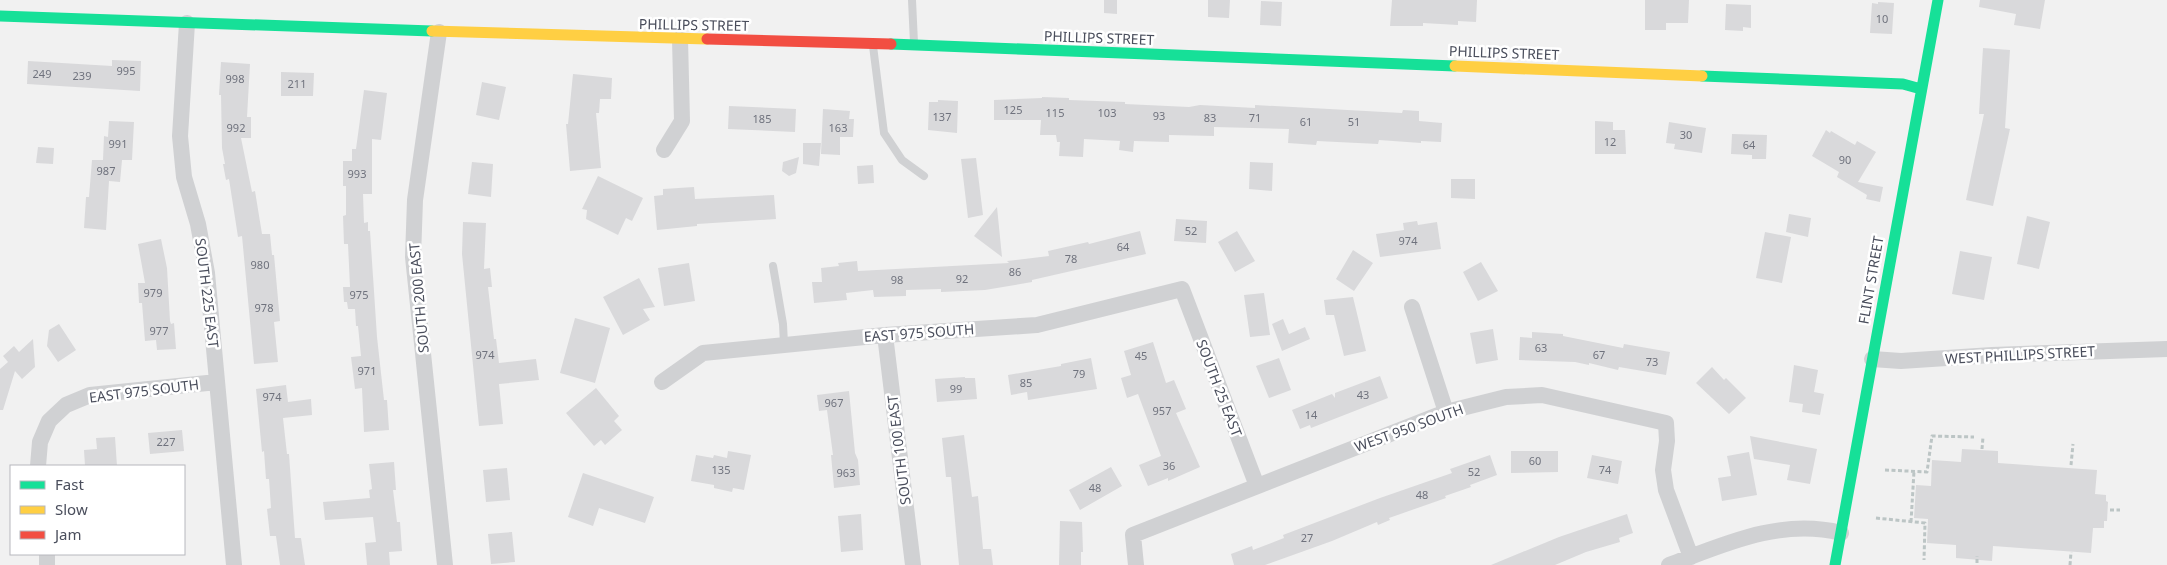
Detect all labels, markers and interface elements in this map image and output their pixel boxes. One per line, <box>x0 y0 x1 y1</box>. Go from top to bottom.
house number: 10 <box>1876 11 1888 26</box>
street label: PHILLIPS STREET <box>639 14 750 35</box>
street label: PHILLIPS STREET <box>1044 26 1155 49</box>
street label: PHILLIPS STREET <box>1449 41 1560 64</box>
house number: 995 <box>117 63 135 78</box>
house number: 249 <box>33 66 51 81</box>
house number: 239 <box>73 68 91 83</box>
house number: 998 <box>226 71 244 86</box>
house number: 211 <box>288 76 306 91</box>
house number: 125 <box>1004 102 1022 117</box>
house number: 115 <box>1046 105 1064 120</box>
house number: 103 <box>1098 105 1116 120</box>
house number: 93 <box>1153 108 1165 123</box>
house number: 137 <box>933 109 951 124</box>
house number: 83 <box>1204 110 1216 125</box>
house number: 71 <box>1249 110 1261 125</box>
house number: 185 <box>753 111 771 126</box>
house number: 61 <box>1300 114 1312 129</box>
house number: 51 <box>1348 114 1360 129</box>
house number: 992 <box>227 120 245 135</box>
house number: 163 <box>829 120 847 135</box>
house number: 30 <box>1680 127 1692 142</box>
house number: 12 <box>1604 134 1616 149</box>
house number: 991 <box>109 136 127 151</box>
house number: 64 <box>1743 137 1756 152</box>
house number: 90 <box>1839 152 1851 167</box>
house number: 987 <box>97 163 115 178</box>
house number: 993 <box>348 166 366 181</box>
house number: 52 <box>1185 223 1197 238</box>
house number: 974 <box>1399 233 1418 248</box>
street label: FLINT STREET <box>1853 234 1888 325</box>
street label: SOUTH 225 EAST <box>191 237 224 349</box>
house number: 64 <box>1117 239 1130 254</box>
street label: SOUTH 200 EAST <box>404 242 433 354</box>
house number: 78 <box>1065 251 1077 266</box>
house number: 980 <box>251 257 269 272</box>
house number: 86 <box>1009 264 1021 279</box>
house number: 92 <box>956 271 968 286</box>
house number: 98 <box>891 272 903 287</box>
house number: 979 <box>144 285 162 300</box>
house number: 975 <box>350 287 368 302</box>
house number: 978 <box>255 300 273 315</box>
street label: EAST 975 SOUTH <box>863 319 975 346</box>
house number: 977 <box>150 323 168 338</box>
street label: SOUTH 25 EAST <box>1192 337 1247 439</box>
house number: 63 <box>1535 340 1547 355</box>
street label: WEST PHILLIPS STREET <box>1944 341 2096 368</box>
house number: 974 <box>476 347 495 362</box>
house number: 67 <box>1593 347 1605 362</box>
house number: 45 <box>1135 348 1147 363</box>
house number: 73 <box>1646 354 1658 369</box>
house number: 971 <box>358 363 376 378</box>
house number: 79 <box>1073 366 1085 381</box>
street label: EAST 975 SOUTH <box>88 374 200 407</box>
house number: 85 <box>1020 375 1032 390</box>
house number: 99 <box>950 381 962 396</box>
house number: 43 <box>1357 387 1369 402</box>
house number: 974 <box>263 389 282 404</box>
street label: SOUTH 100 EAST <box>882 394 915 506</box>
house number: 967 <box>825 395 843 410</box>
street label: WEST 950 SOUTH <box>1352 399 1466 456</box>
house number: 957 <box>1153 403 1171 418</box>
house number: 14 <box>1305 407 1318 422</box>
house number: 227 <box>157 434 175 449</box>
house number: 60 <box>1529 453 1541 468</box>
house number: 36 <box>1163 458 1175 473</box>
house number: 135 <box>712 462 730 477</box>
house number: 74 <box>1599 462 1612 477</box>
house number: 52 <box>1468 464 1480 479</box>
legend <box>10 465 185 555</box>
house number: 963 <box>837 465 855 480</box>
text: Fast <box>55 474 84 494</box>
house number: 48 <box>1089 480 1101 495</box>
house number: 48 <box>1416 487 1428 502</box>
text: Slow <box>55 499 88 519</box>
text: Jam <box>53 524 82 544</box>
house number: 27 <box>1301 530 1313 545</box>

